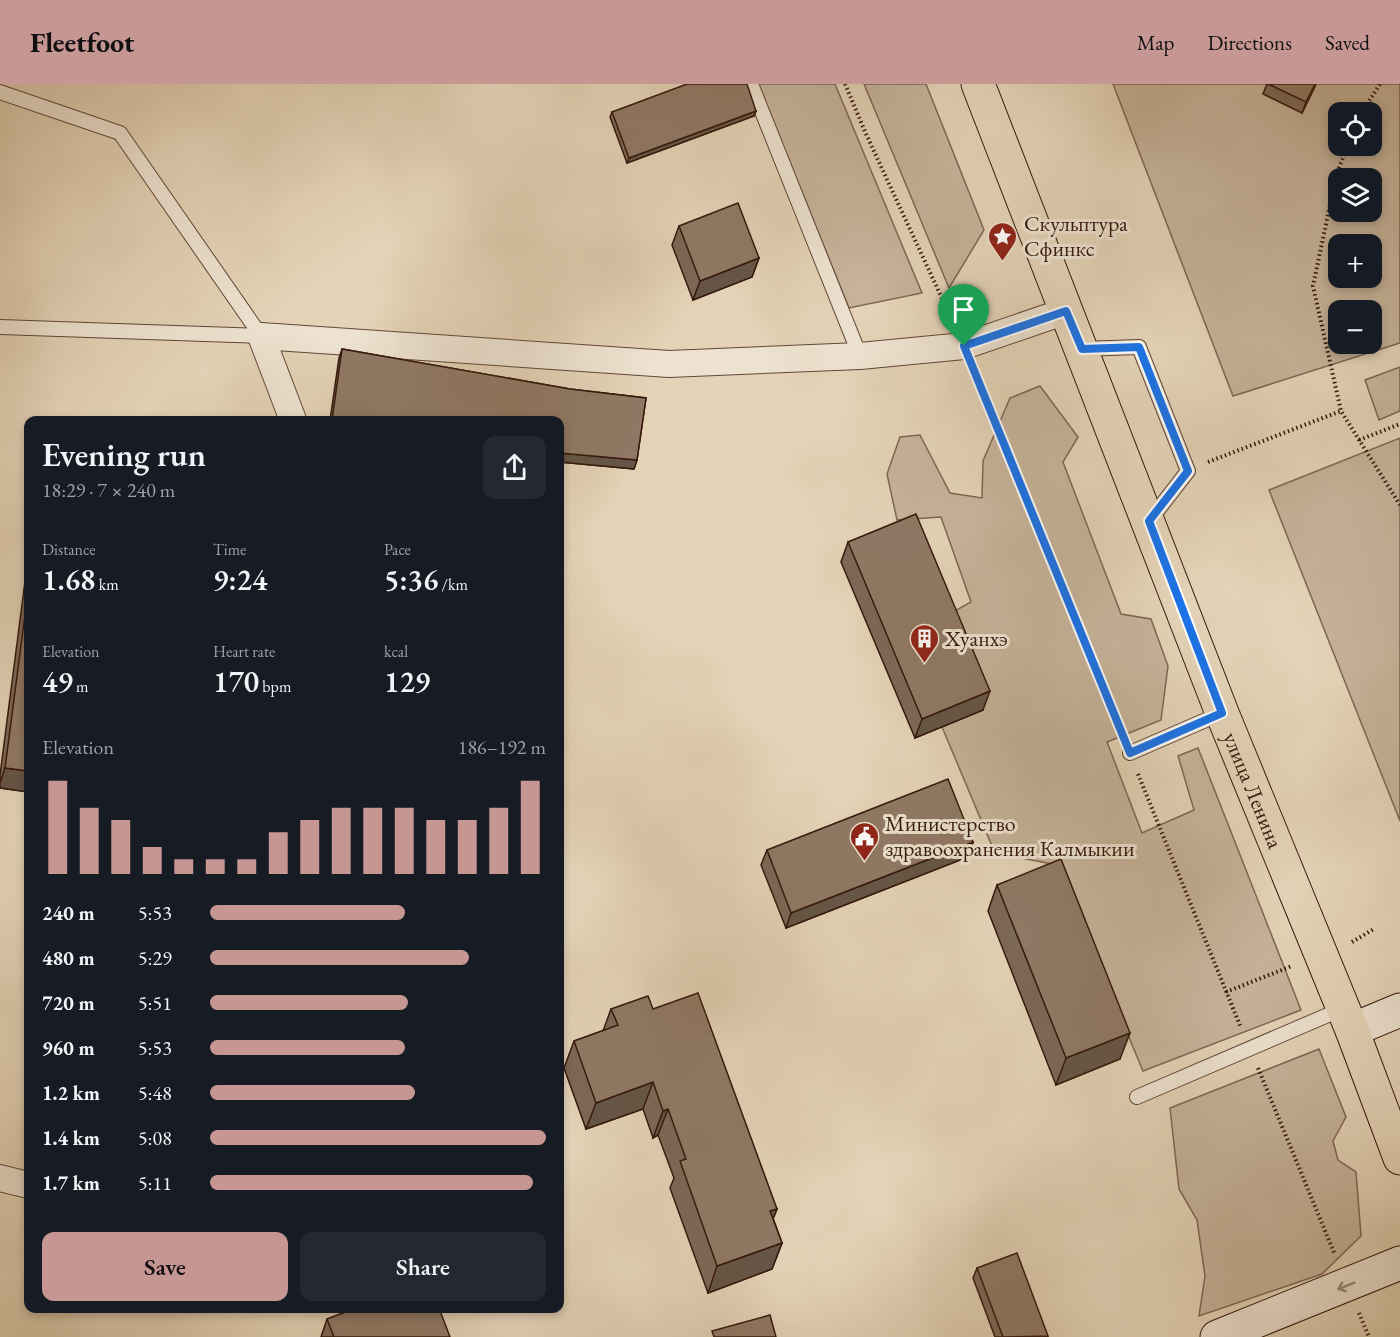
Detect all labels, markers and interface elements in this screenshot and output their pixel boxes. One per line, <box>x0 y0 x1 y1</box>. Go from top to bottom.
text: Fleetfoot <box>30 24 134 60</box>
text: Map <box>1137 29 1174 56</box>
text: Directions <box>1207 29 1292 56</box>
text: Saved <box>1325 29 1370 56</box>
map controls <box>1328 102 1382 354</box>
button: locate <box>1328 102 1382 156</box>
button: layers <box>1328 168 1382 222</box>
place label: Скульптура Сфинкс <box>1024 209 1128 263</box>
place icon: Скульптура Сфинкс <box>987 220 1019 262</box>
button: + <box>1328 234 1382 288</box>
pin <box>938 284 989 346</box>
icon: arrive <box>947 293 980 326</box>
button: − <box>1328 300 1382 354</box>
text: Evening run <box>42 433 206 476</box>
button: share <box>483 436 546 499</box>
text: 18:29 · 7 × 240 m <box>42 477 175 503</box>
text: Distance <box>42 539 95 560</box>
text: Time <box>213 539 246 560</box>
text: Pace <box>384 539 411 560</box>
text: 1.68 <box>42 560 95 599</box>
text: 9:24 <box>213 560 267 599</box>
text: 5:36 <box>384 560 438 599</box>
text: km <box>95 574 119 595</box>
text: /km <box>438 574 468 595</box>
building icon: Хуанхэ <box>908 622 940 664</box>
place label: Хуанхэ <box>944 624 1008 653</box>
text: Elevation <box>42 641 100 662</box>
text: Heart rate <box>213 641 275 662</box>
text: kcal <box>384 641 408 662</box>
text: 49 <box>42 662 73 701</box>
text: 170 <box>213 662 259 701</box>
text: 129 <box>384 662 430 701</box>
text: m <box>73 676 88 697</box>
text: bpm <box>259 676 291 697</box>
street label: улица Ленина <box>1216 728 1290 853</box>
text: Elevation <box>42 734 114 760</box>
text: 186–192 m <box>458 734 546 760</box>
place label: Министерство здравоохранения Калмыкии <box>885 809 1135 863</box>
public building icon: Министерство здравоохранения Калмыкии <box>848 820 880 862</box>
text: 240 m <box>42 900 95 926</box>
text: 5:53 <box>138 900 172 926</box>
text: 480 m <box>42 945 95 971</box>
text: 5:29 <box>138 945 172 971</box>
text: 720 m <box>42 990 95 1016</box>
text: 5:51 <box>138 990 172 1016</box>
text: 960 m <box>42 1035 95 1061</box>
text: 5:53 <box>138 1035 172 1061</box>
text: 1.2 km <box>42 1080 100 1106</box>
text: 5:48 <box>138 1080 172 1106</box>
text: 1.4 km <box>42 1125 100 1151</box>
text: 5:08 <box>138 1125 172 1151</box>
text: 1.7 km <box>42 1170 100 1196</box>
text: 5:11 <box>138 1170 172 1196</box>
button: Save <box>42 1232 288 1301</box>
button: Share <box>300 1232 546 1301</box>
one-way arrow <box>1338 1281 1356 1292</box>

